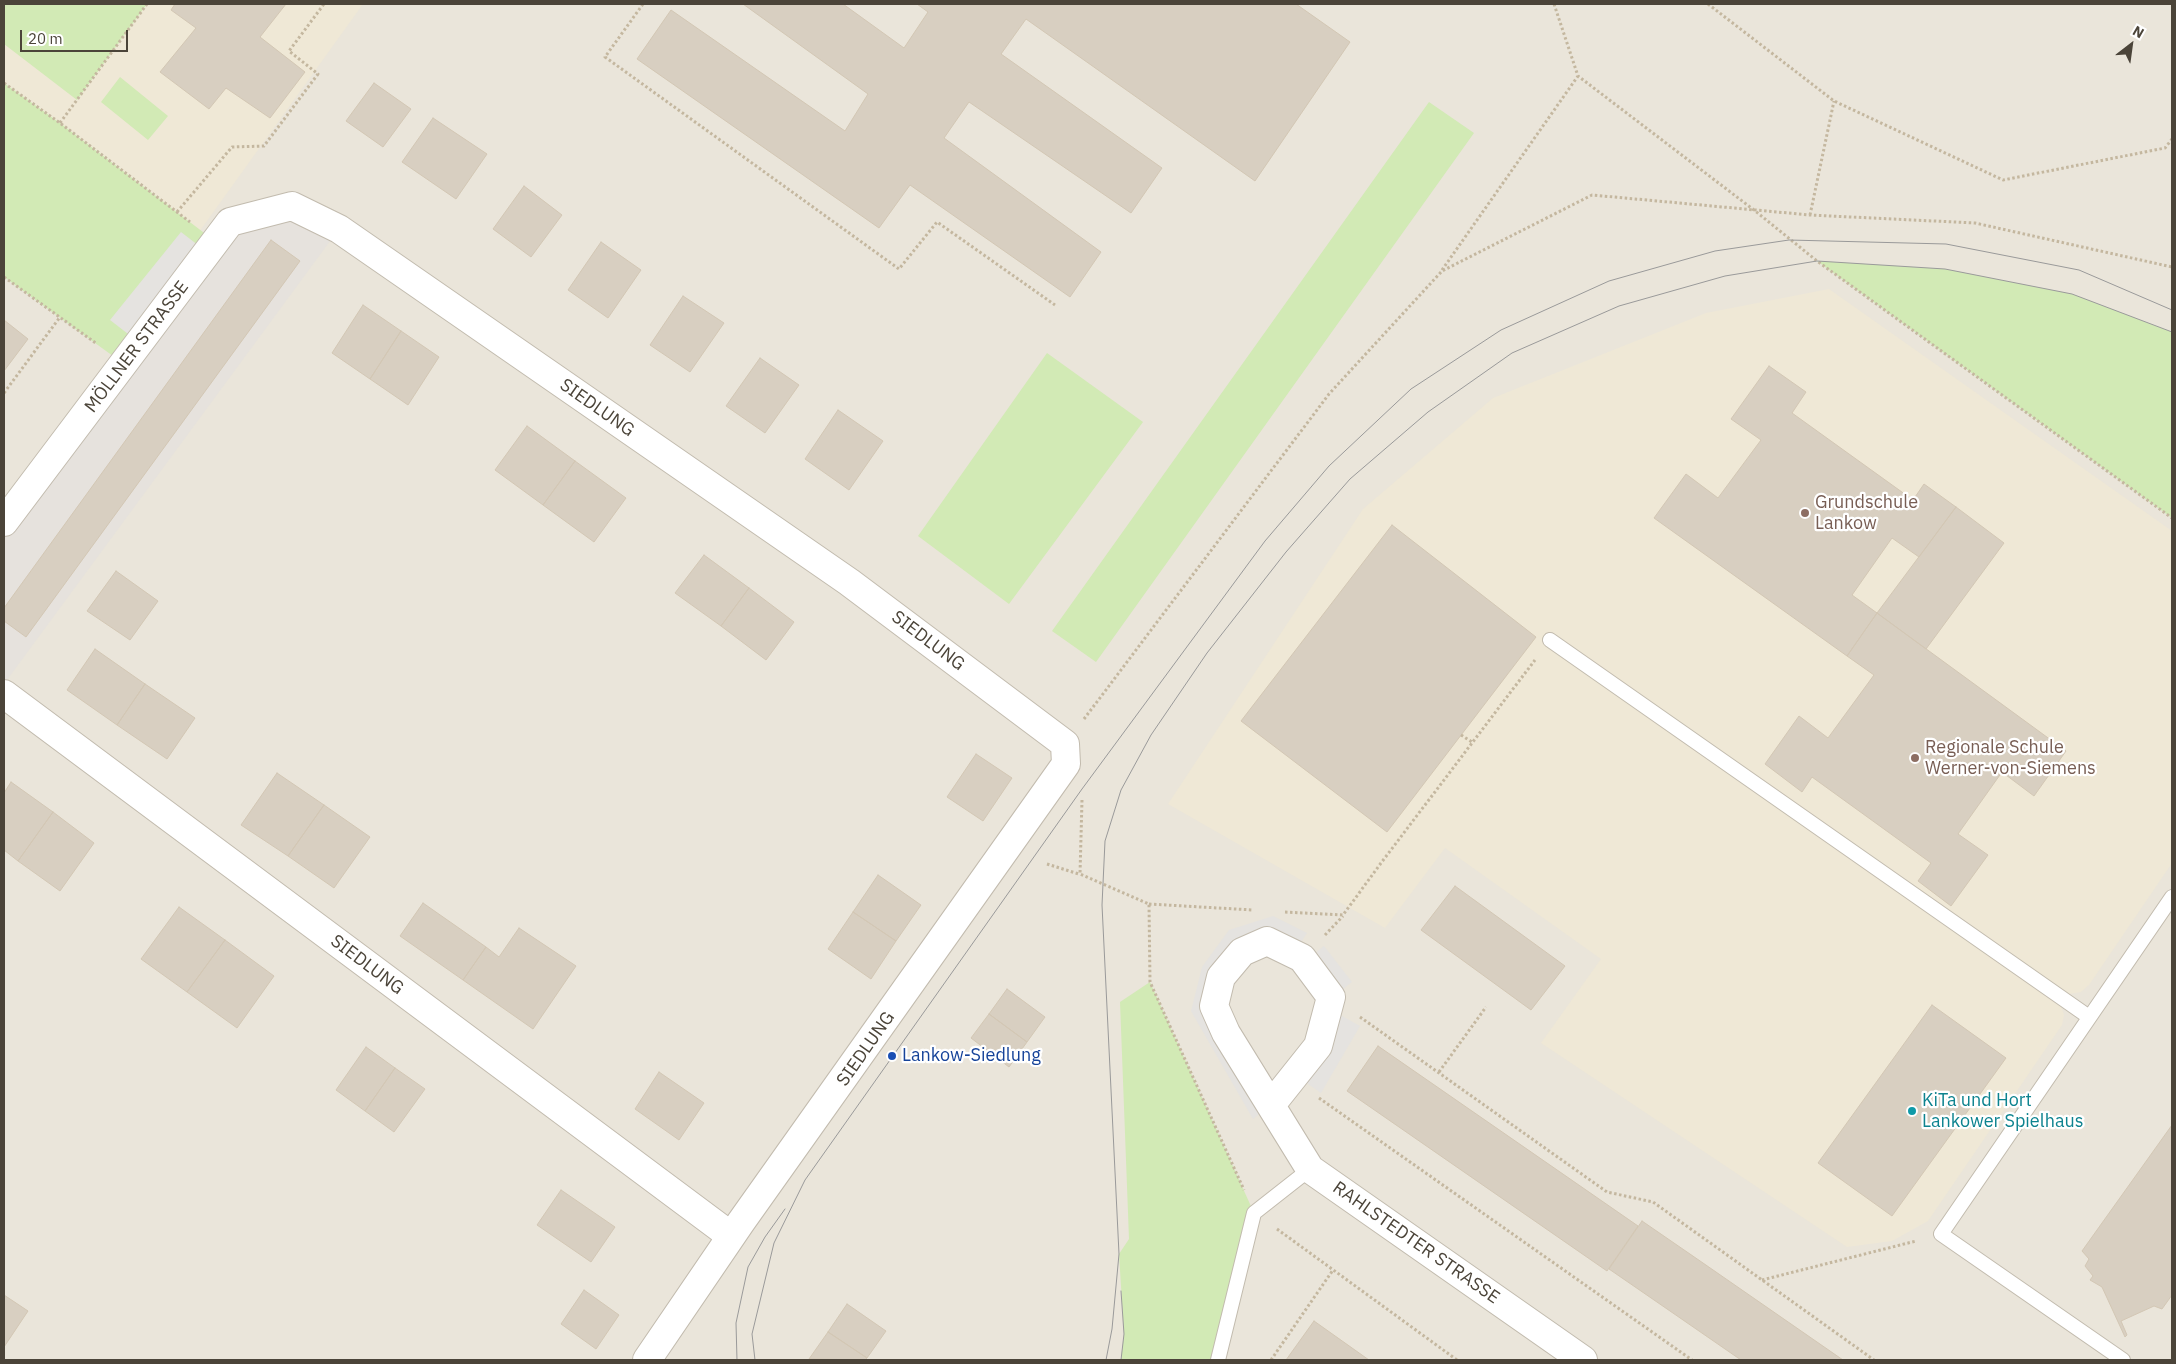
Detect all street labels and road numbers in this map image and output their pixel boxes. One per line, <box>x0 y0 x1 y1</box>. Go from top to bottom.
street label: MÖLLNER STRASSE <box>80 277 194 417</box>
street label: SIEDLUNG <box>556 374 638 442</box>
street label: SIEDLUNG <box>887 606 969 676</box>
street label: SIEDLUNG <box>326 930 408 1000</box>
street label: SIEDLUNG <box>832 1008 900 1090</box>
street label: RAHLSTEDTER STRASSE <box>1328 1177 1504 1309</box>

